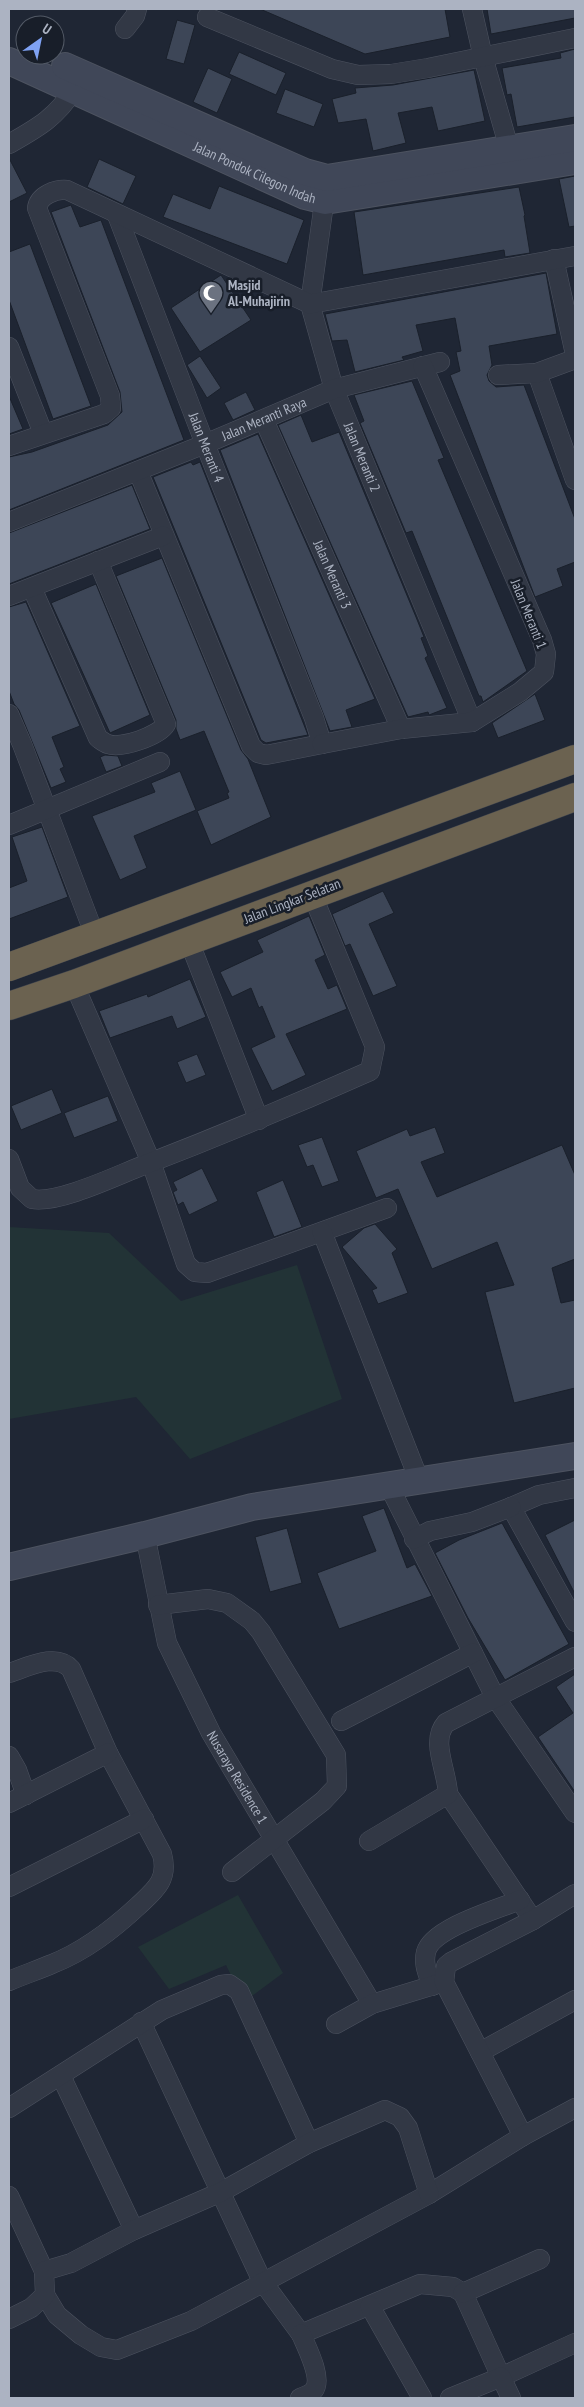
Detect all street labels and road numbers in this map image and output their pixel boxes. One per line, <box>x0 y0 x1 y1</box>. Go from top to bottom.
street label: Jalan Pondok Cilegon Indah <box>190 137 318 207</box>
street label: Jalan Meranti Raya <box>218 393 309 445</box>
street label: Jalan Meranti 4 <box>184 409 229 486</box>
street label: Jalan Meranti 2 <box>339 419 385 494</box>
street label: Jalan Meranti 3 <box>309 536 356 612</box>
street label: Jalan Meranti 1 <box>507 576 551 651</box>
street label: Jalan Lingkar Selatan <box>240 874 343 928</box>
street label: Nusaraya Residence 1 <box>203 1728 272 1827</box>

